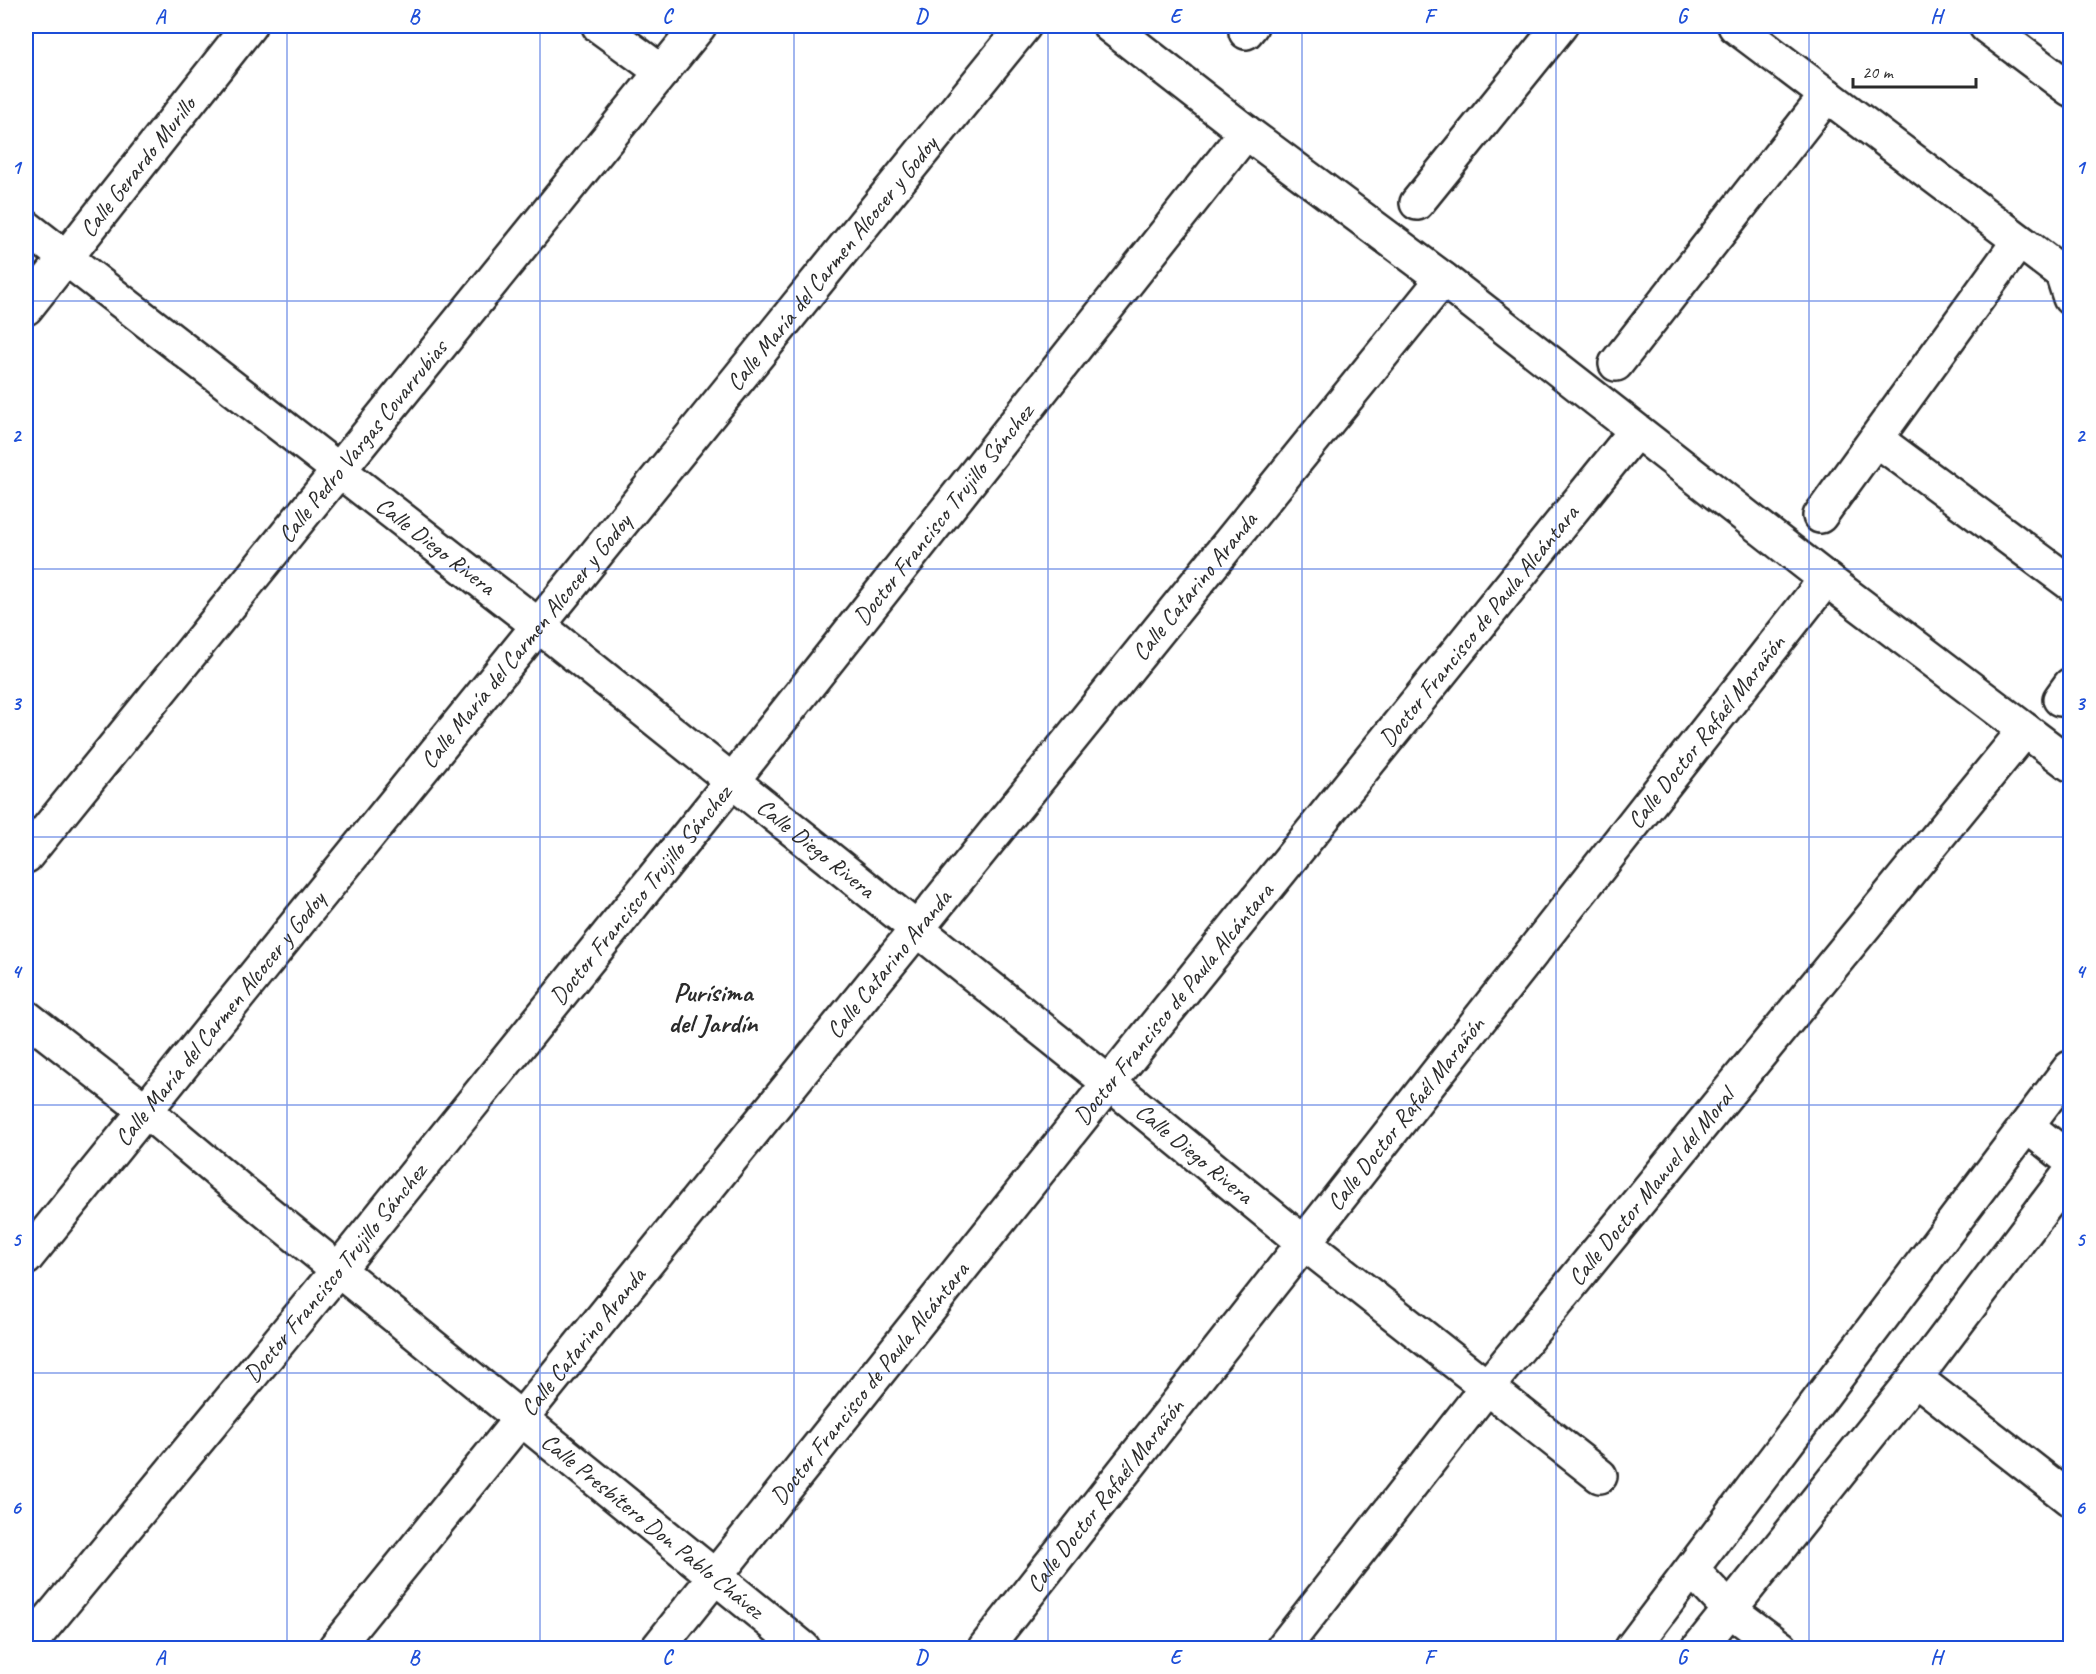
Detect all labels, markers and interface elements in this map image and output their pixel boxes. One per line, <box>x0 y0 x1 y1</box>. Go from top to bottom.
text: A <box>155 4 167 29</box>
text: B <box>409 4 421 29</box>
text: C <box>662 4 674 29</box>
text: D <box>915 4 929 29</box>
text: E <box>1170 4 1184 29</box>
text: F <box>1424 4 1438 29</box>
text: G <box>1677 4 1690 29</box>
text: H <box>1930 4 1945 29</box>
scale bar <box>1853 51 1976 89</box>
text: 20 m <box>1862 61 1895 83</box>
street label: Calle Gerardo Murillo <box>73 89 204 243</box>
street label: Calle María del Carmen Alcocer y Godoy <box>720 129 945 397</box>
text: 1 <box>12 155 23 180</box>
text: 1 <box>2076 155 2087 180</box>
street label: Calle Pedro Vargas Covarrubias <box>271 332 455 549</box>
street label: Doctor Francisco Trujillo Sánchez <box>846 396 1041 631</box>
text: 2 <box>12 423 23 448</box>
text: 2 <box>2076 423 2087 448</box>
street label: Calle Diego Rivera <box>370 490 502 602</box>
street label: Doctor Francisco de Paula Alcántara <box>1372 498 1586 752</box>
street label: Calle Catarino Aranda <box>1125 505 1264 667</box>
street label: Calle María del Carmen Alcocer y Godoy <box>414 506 639 774</box>
street label: Calle Doctor Rafaél Marañón <box>1620 628 1792 835</box>
text: 3 <box>12 691 23 716</box>
text: 3 <box>2076 691 2087 716</box>
street label: Doctor Francisco Trujillo Sánchez <box>543 777 739 1011</box>
street label: Calle Diego Rivera <box>751 792 882 905</box>
street label: Doctor Francisco de Paula Alcántara <box>1067 876 1281 1131</box>
street label: Calle Catarino Aranda <box>819 882 959 1044</box>
street label: Calle María del Carmen Alcocer y Godoy <box>108 884 333 1152</box>
text: 4 <box>12 959 24 984</box>
text: 4 <box>2076 959 2088 984</box>
district label: Purísima del Jardín <box>669 975 759 1040</box>
street label: Calle Doctor Rafaél Marañón <box>1320 1010 1492 1217</box>
street label: Calle Doctor Manuel del Moral <box>1561 1079 1743 1292</box>
street label: Calle Diego Rivera <box>1130 1096 1260 1211</box>
street label: Doctor Francisco Trujillo Sánchez <box>237 1156 434 1388</box>
text: 5 <box>12 1227 23 1252</box>
text: 5 <box>2076 1227 2087 1252</box>
street label: Doctor Francisco de Paula Alcántara <box>764 1255 976 1510</box>
street label: Calle Catarino Aranda <box>514 1260 653 1422</box>
street label: Calle Doctor Rafaél Marañón <box>1019 1392 1191 1599</box>
street label: Calle Presbítero Don Pablo Chávez <box>535 1426 772 1626</box>
text: 6 <box>11 1495 22 1520</box>
text: 6 <box>2075 1495 2086 1520</box>
text: A <box>155 1645 167 1670</box>
text: B <box>409 1645 421 1670</box>
text: C <box>662 1645 674 1670</box>
text: D <box>915 1645 929 1670</box>
text: E <box>1170 1645 1184 1670</box>
text: F <box>1424 1645 1438 1670</box>
text: G <box>1677 1645 1690 1670</box>
text: H <box>1930 1645 1945 1670</box>

